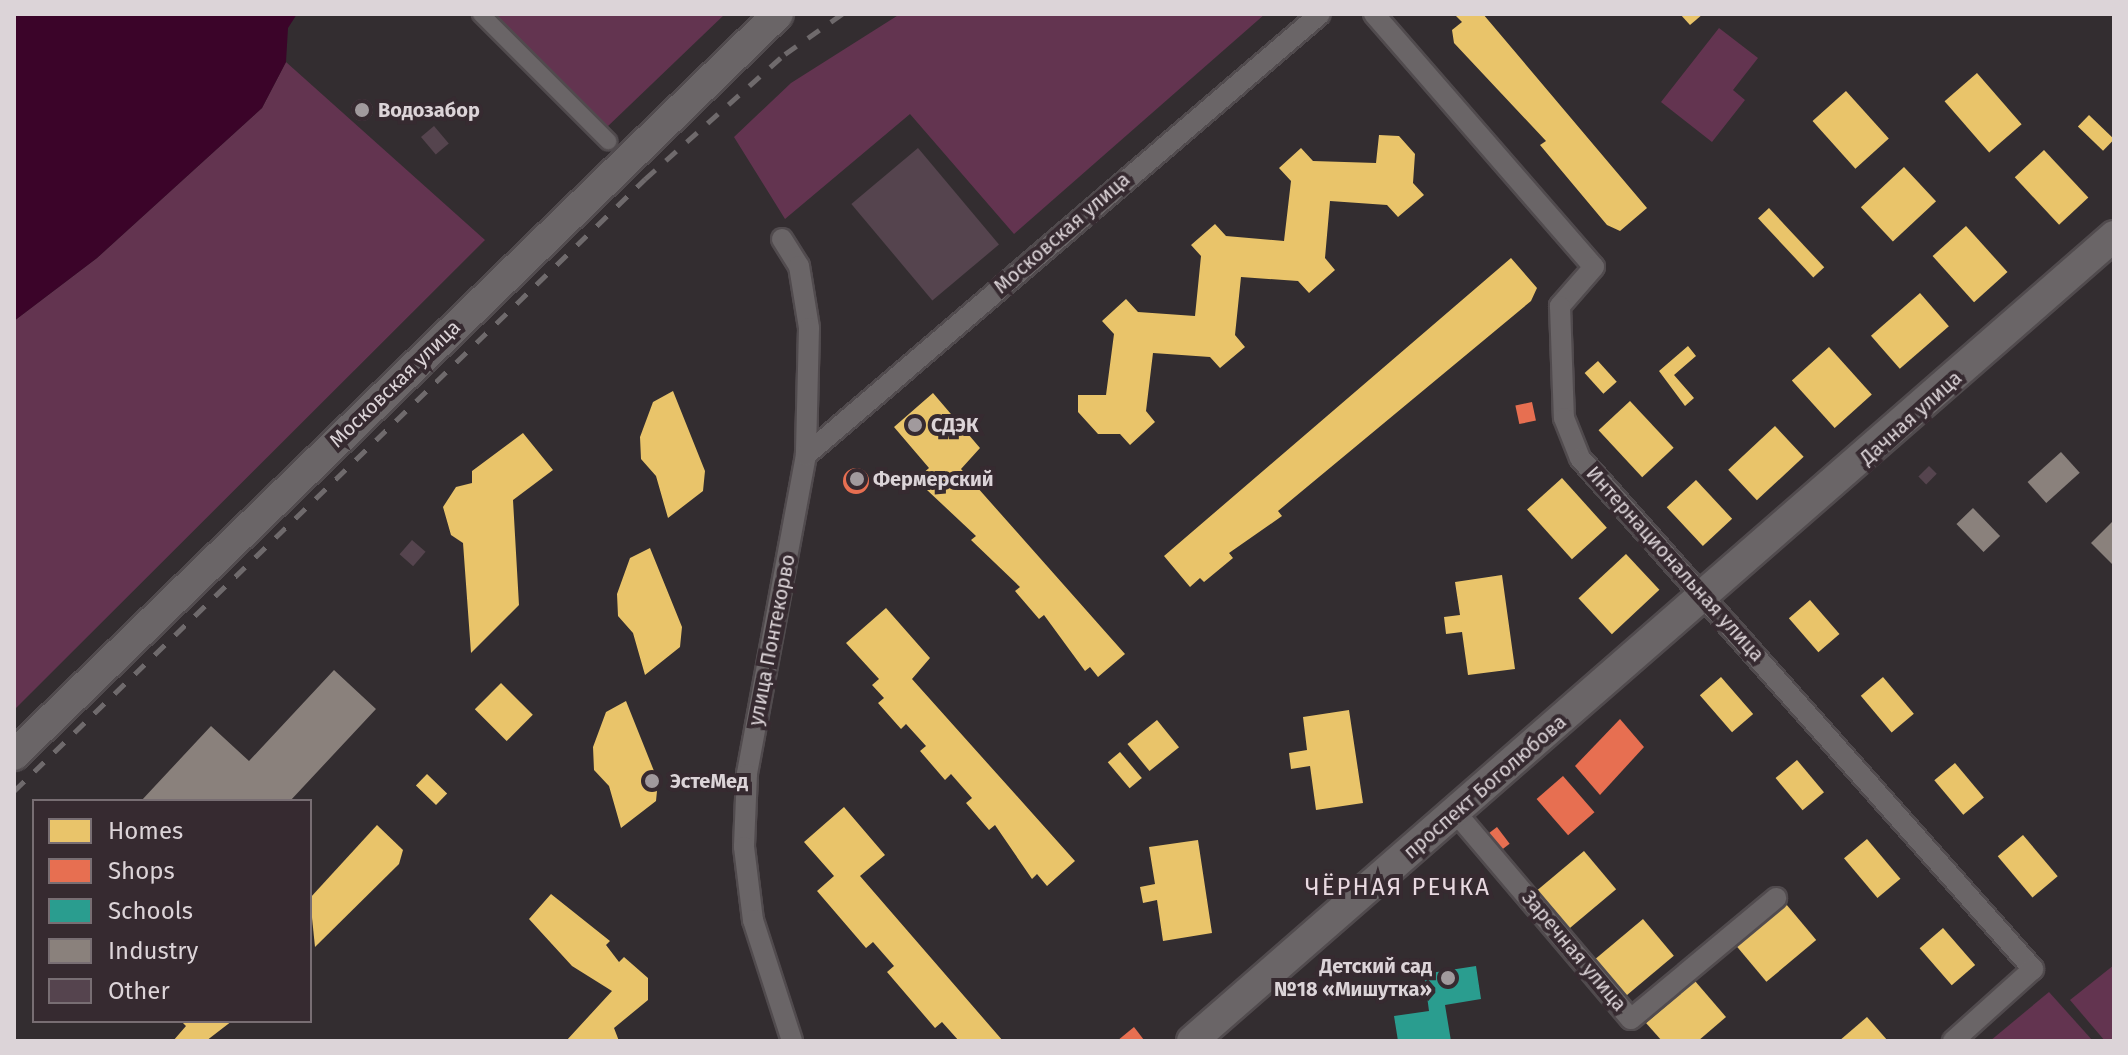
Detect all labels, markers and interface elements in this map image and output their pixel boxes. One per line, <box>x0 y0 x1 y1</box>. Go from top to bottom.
place label: Водозабор <box>378 98 480 122</box>
marker: Водозабор <box>353 101 371 119</box>
street label: Московская улица <box>989 167 1135 299</box>
street label: Московская улица <box>325 315 465 453</box>
street label: Дачная улица <box>1855 366 1967 470</box>
place label: СДЭК <box>931 413 978 437</box>
marker: СДЭК <box>906 416 924 434</box>
street label: Интернациональная улица <box>1581 461 1769 667</box>
place label: Фермерский <box>873 467 994 491</box>
marker: Фермерский <box>848 470 866 488</box>
street label: улица Понтекорво <box>744 552 800 728</box>
street label: проспект Боголюбова <box>1399 710 1571 864</box>
place label: ЭстеМед <box>670 769 748 793</box>
marker: ЭстеМед <box>641 770 663 792</box>
legend <box>32 799 312 1023</box>
text: Homes <box>108 817 183 845</box>
text: Shops <box>108 857 175 885</box>
district label: ЧЁРНАЯ РЕЧКА <box>1305 874 1491 902</box>
street label: Заречная улица <box>1517 886 1631 1016</box>
text: Schools <box>108 897 193 925</box>
text: Industry <box>108 937 198 965</box>
place label: Детский сад №18 «Мишутка» <box>1274 954 1432 1001</box>
marker: Детский сад №18 «Мишутка» <box>1439 969 1457 987</box>
text: Other <box>108 977 170 1005</box>

